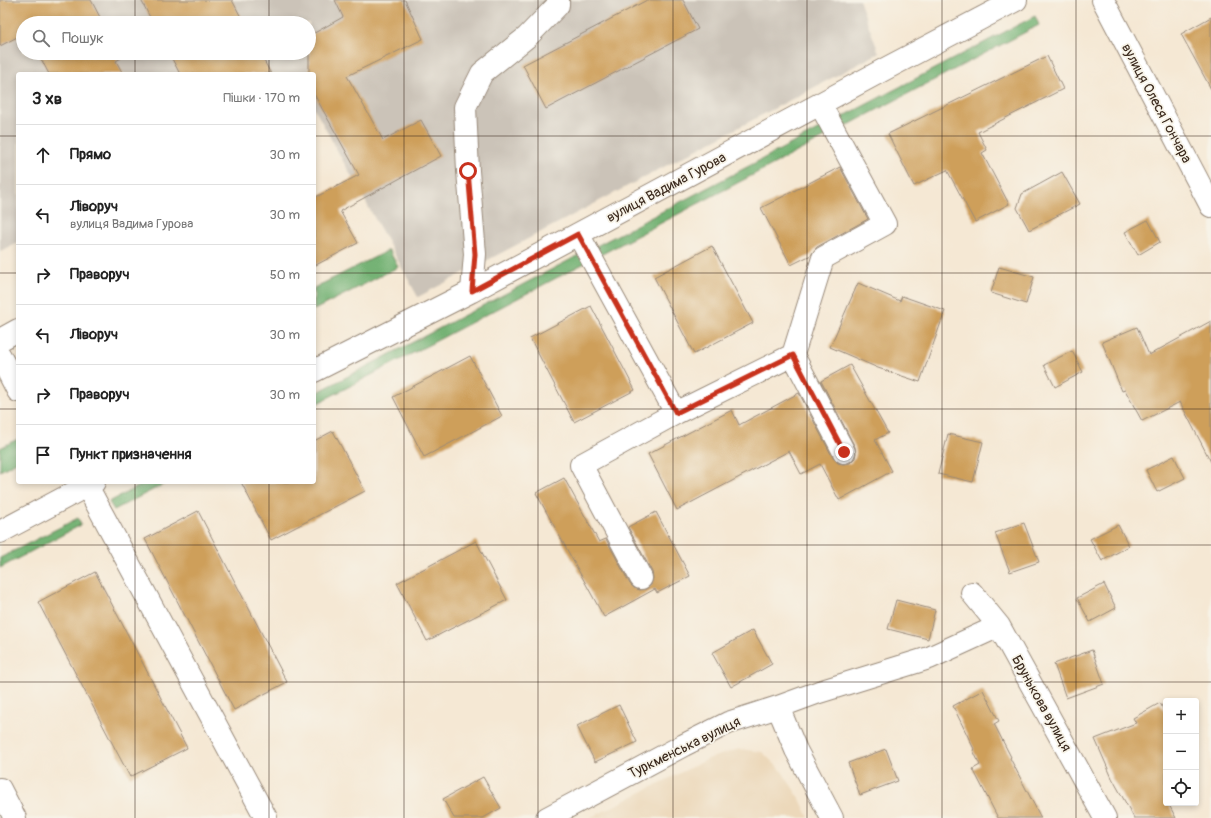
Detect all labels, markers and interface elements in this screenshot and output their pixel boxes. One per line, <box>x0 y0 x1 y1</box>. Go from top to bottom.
search box <box>16 16 316 60</box>
icon: search <box>30 27 52 49</box>
text: Пошук <box>62 29 104 48</box>
street label: вулиця Олеся Гончара <box>1118 41 1195 166</box>
text: 3 хв <box>32 88 62 109</box>
text: Пішки · 170 m <box>223 90 300 106</box>
icon: ahead <box>32 144 54 166</box>
text: Прямо <box>70 145 111 164</box>
text: 30 m <box>270 147 300 163</box>
street label: вулиця Вадима Гурова <box>604 149 729 226</box>
route start <box>459 162 477 180</box>
text: Ліворуч <box>70 197 118 216</box>
icon: left <box>32 204 54 226</box>
text: 30 m <box>270 207 300 223</box>
text: вулиця Вадима Гурова <box>70 216 193 232</box>
icon: right <box>32 264 54 286</box>
text: Праворуч <box>70 265 130 284</box>
text: 50 m <box>270 267 300 283</box>
icon: left <box>32 324 54 346</box>
text: Ліворуч <box>70 325 118 344</box>
text: 30 m <box>270 327 300 343</box>
icon: right <box>32 384 54 406</box>
text: Праворуч <box>70 385 130 404</box>
text: 30 m <box>270 387 300 403</box>
route end <box>835 443 853 461</box>
icon: arrive <box>32 444 54 466</box>
text: Пункт призначення <box>70 445 191 464</box>
street label: Брунькова вулиця <box>1008 652 1075 754</box>
map controls <box>1163 698 1199 806</box>
button: + <box>1163 698 1199 734</box>
street label: Туркменська вулиця <box>625 713 743 782</box>
button: − <box>1163 734 1199 770</box>
button: locate <box>1163 770 1199 806</box>

